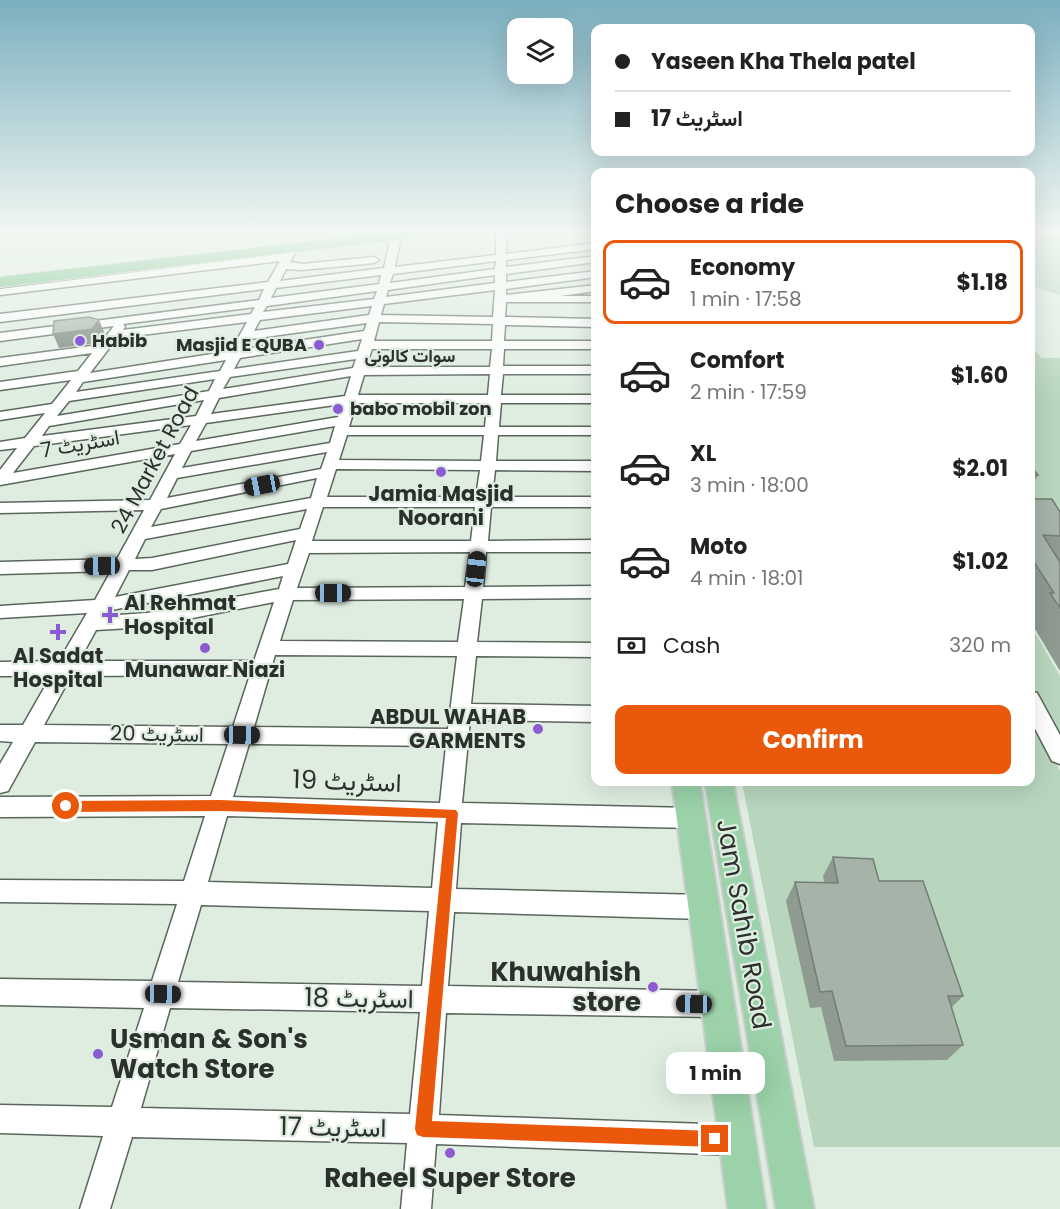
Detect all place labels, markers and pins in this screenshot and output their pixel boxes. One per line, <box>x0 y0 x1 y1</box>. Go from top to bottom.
place label: Habib <box>92 328 147 353</box>
place label: Masjid E QUBA <box>176 332 307 357</box>
marker: Habib <box>73 334 87 348</box>
marker: Masjid E QUBA <box>312 338 326 352</box>
place label: babo mobil zon <box>350 396 492 421</box>
marker: babo mobil zon <box>331 402 345 416</box>
marker: Jamia Masjid Noorani <box>434 465 448 479</box>
place label: Jamia Masjid Noorani <box>368 479 514 532</box>
place label: Al Rehmat Hospital <box>124 588 236 641</box>
marker: Al Rehmat Hospital <box>101 606 119 624</box>
marker: Al Sadat Hospital <box>49 623 67 641</box>
place label: Al Sadat Hospital <box>13 641 103 694</box>
marker: Munawar Niazi <box>198 641 212 655</box>
place label: Munawar Niazi <box>125 655 285 684</box>
place label: ABDUL WAHAB GARMENTS <box>370 702 526 755</box>
marker: ABDUL WAHAB GARMENTS <box>531 722 545 736</box>
place label: Khuwahish store <box>490 954 641 1020</box>
marker: Khuwahish store <box>646 980 660 994</box>
place label: Usman & Son's Watch Store <box>110 1021 308 1087</box>
marker: Usman & Son's Watch Store <box>91 1047 105 1061</box>
marker: Raheel Super Store <box>443 1146 457 1160</box>
place label: Raheel Super Store <box>324 1160 576 1196</box>

